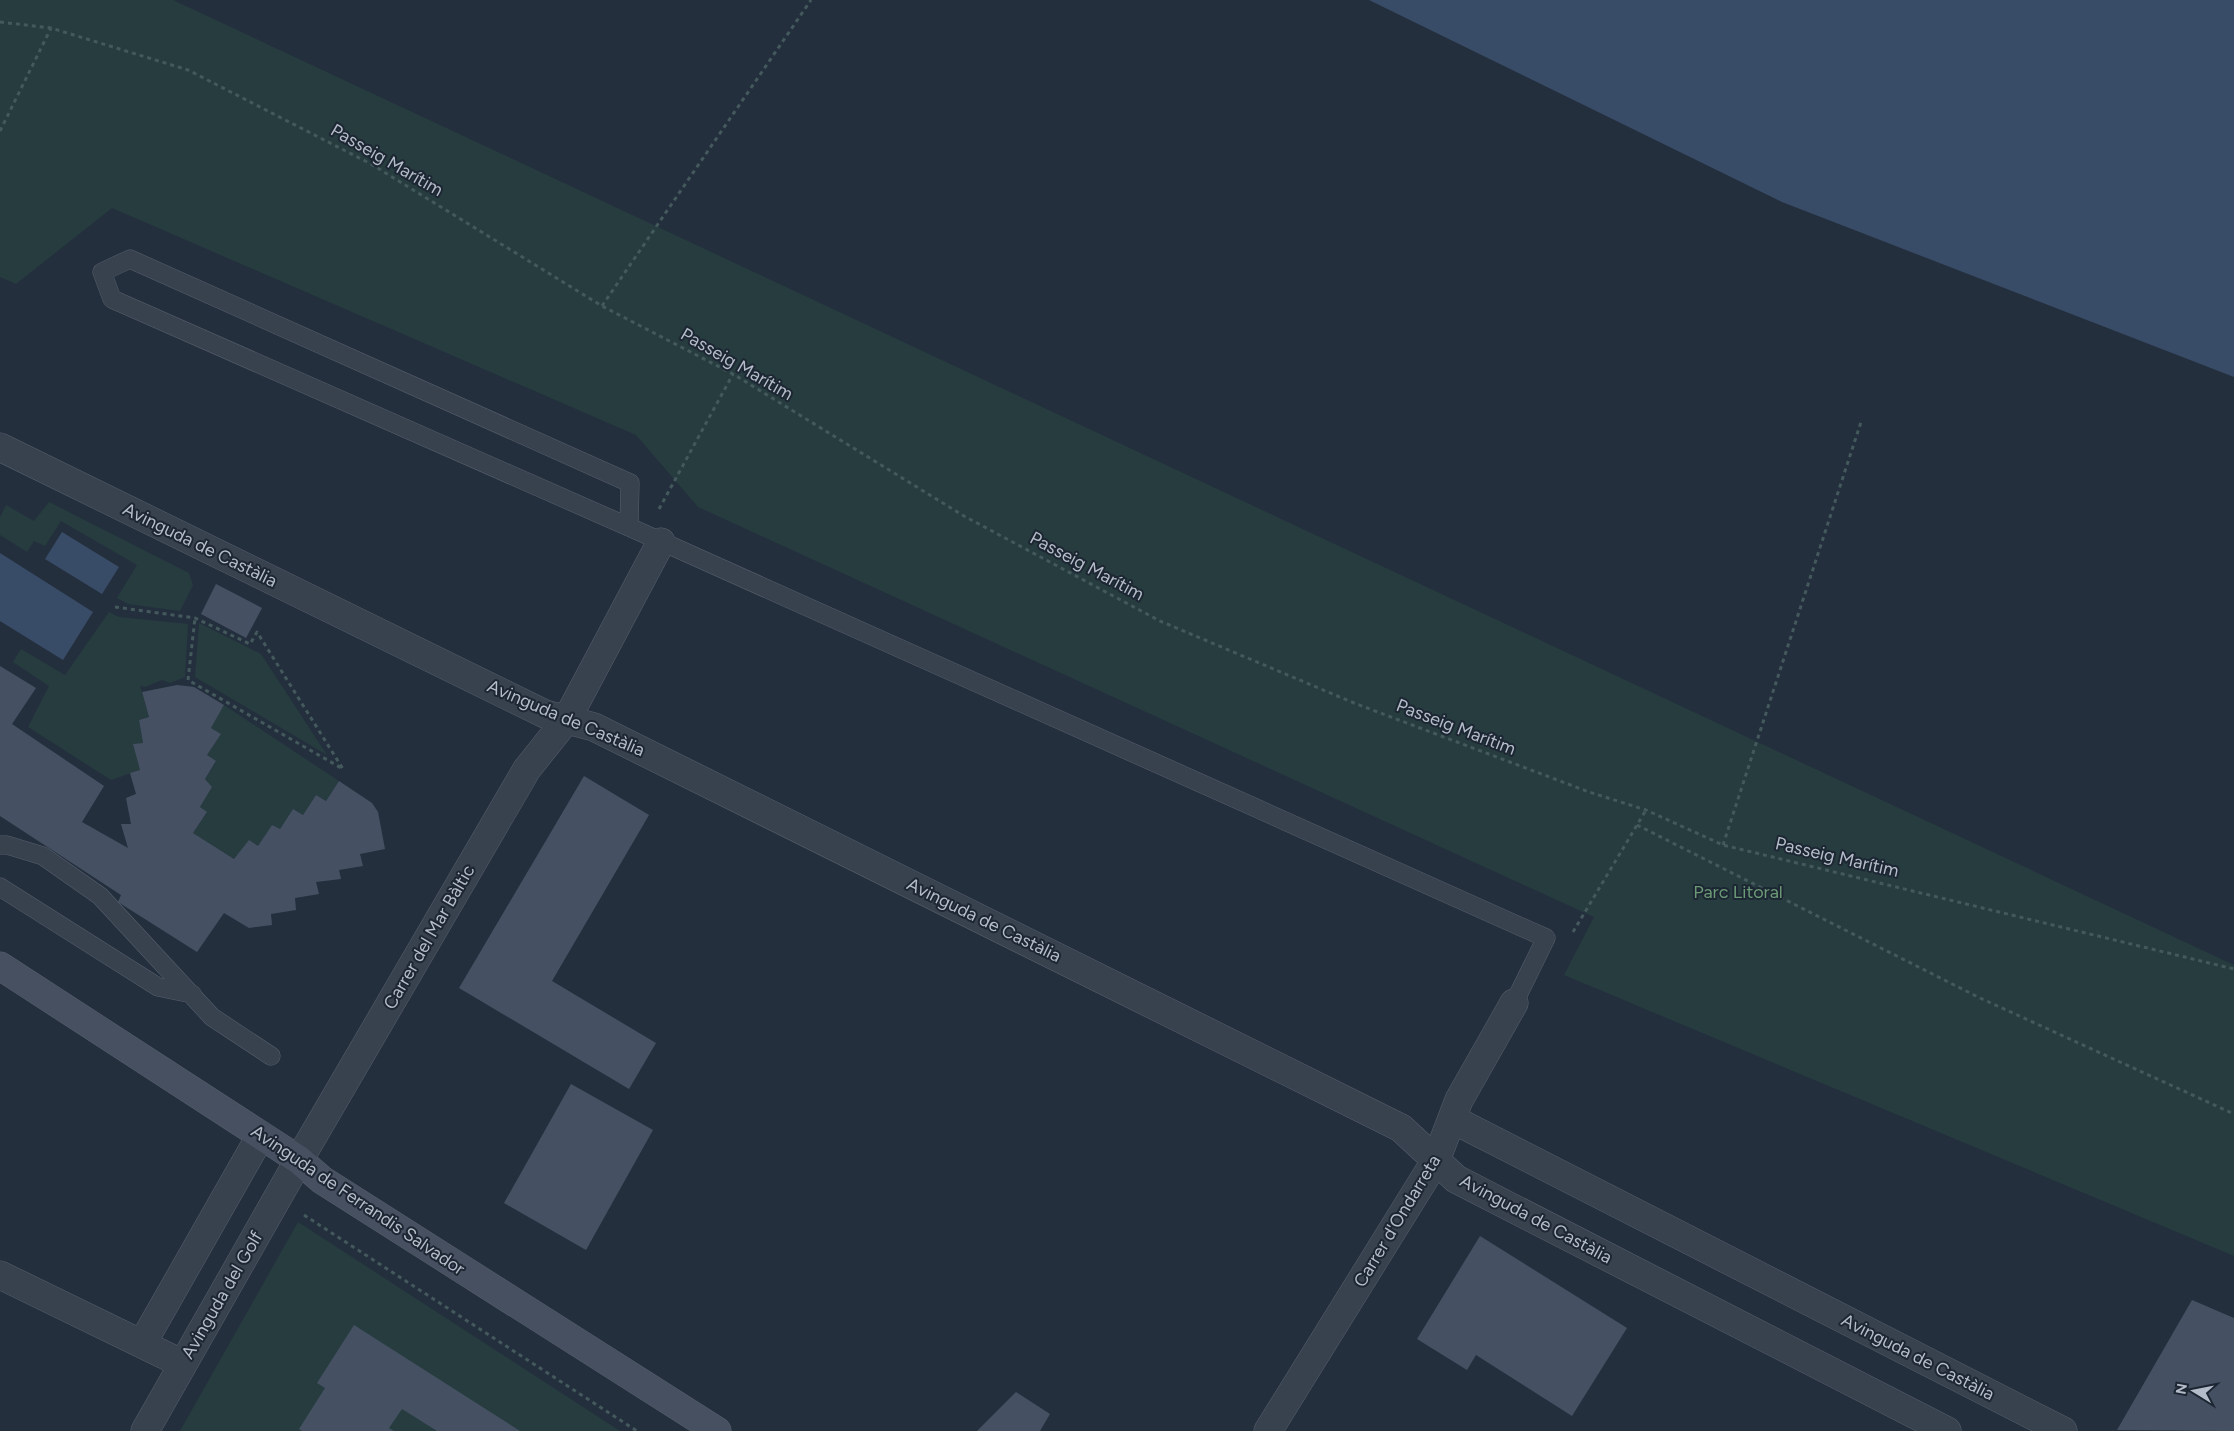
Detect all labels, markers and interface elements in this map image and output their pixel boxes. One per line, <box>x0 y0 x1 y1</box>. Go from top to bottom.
street label: Passeig Marítim <box>327 119 447 201</box>
street label: Passeig Marítim <box>677 323 797 405</box>
street label: Avinguda de Castàlia <box>119 498 281 592</box>
street label: Passeig Marítim <box>1026 527 1148 605</box>
street label: Avinguda de Castàlia <box>484 675 648 761</box>
street label: Passeig Marítim <box>1393 694 1519 760</box>
street label: Passeig Marítim <box>1773 832 1901 882</box>
street label: Carrer del Mar Bàltic <box>379 861 479 1013</box>
street label: Avinguda de Castàlia <box>903 873 1065 967</box>
park label: Parc Litoral <box>1693 881 1783 903</box>
street label: Avinguda de Ferrandis Salvador <box>247 1120 469 1280</box>
street label: Carrer d'Ondarreta <box>1349 1151 1445 1291</box>
street label: Avinguda de Castàlia <box>1456 1170 1616 1268</box>
street label: Avinguda del Golf <box>177 1227 268 1363</box>
street label: Avinguda de Castàlia <box>1838 1309 1998 1405</box>
north arrow <box>2169 1366 2219 1416</box>
text: N <box>2172 1382 2191 1396</box>

